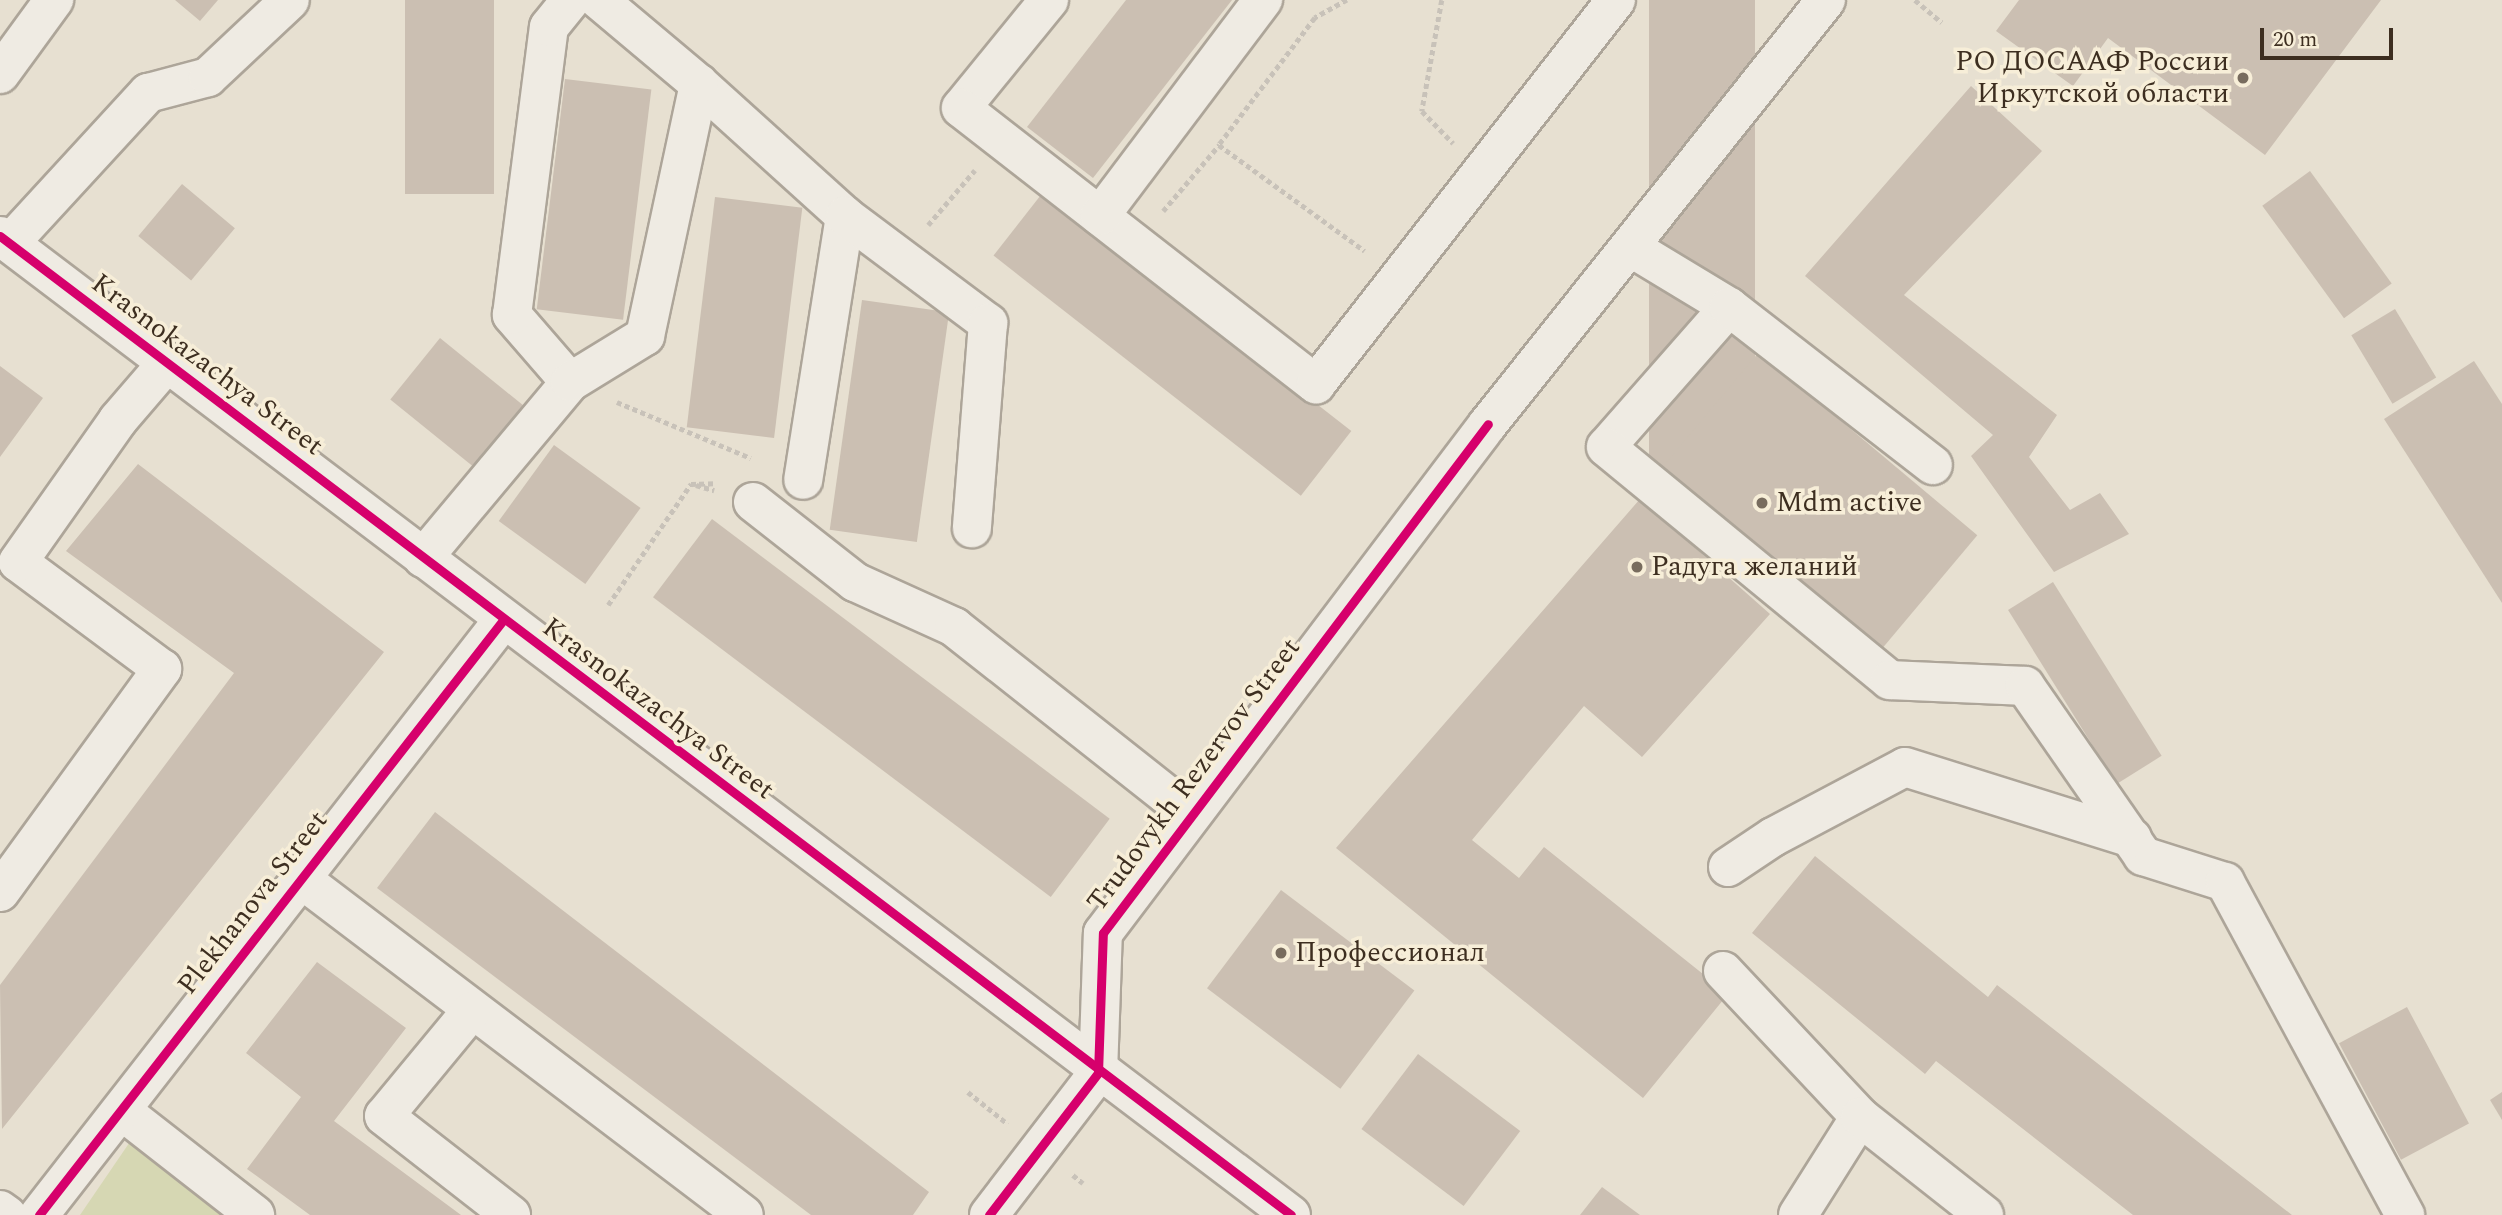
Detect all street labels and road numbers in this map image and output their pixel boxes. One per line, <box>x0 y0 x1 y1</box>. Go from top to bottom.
street label: Krasnokazachya Street <box>84 267 330 463</box>
street label: Krasnokazachya Street <box>535 611 781 807</box>
street label: Trudovykh Rezervov Street <box>1080 632 1308 918</box>
street label: Plekhanova Street <box>171 804 335 1002</box>

